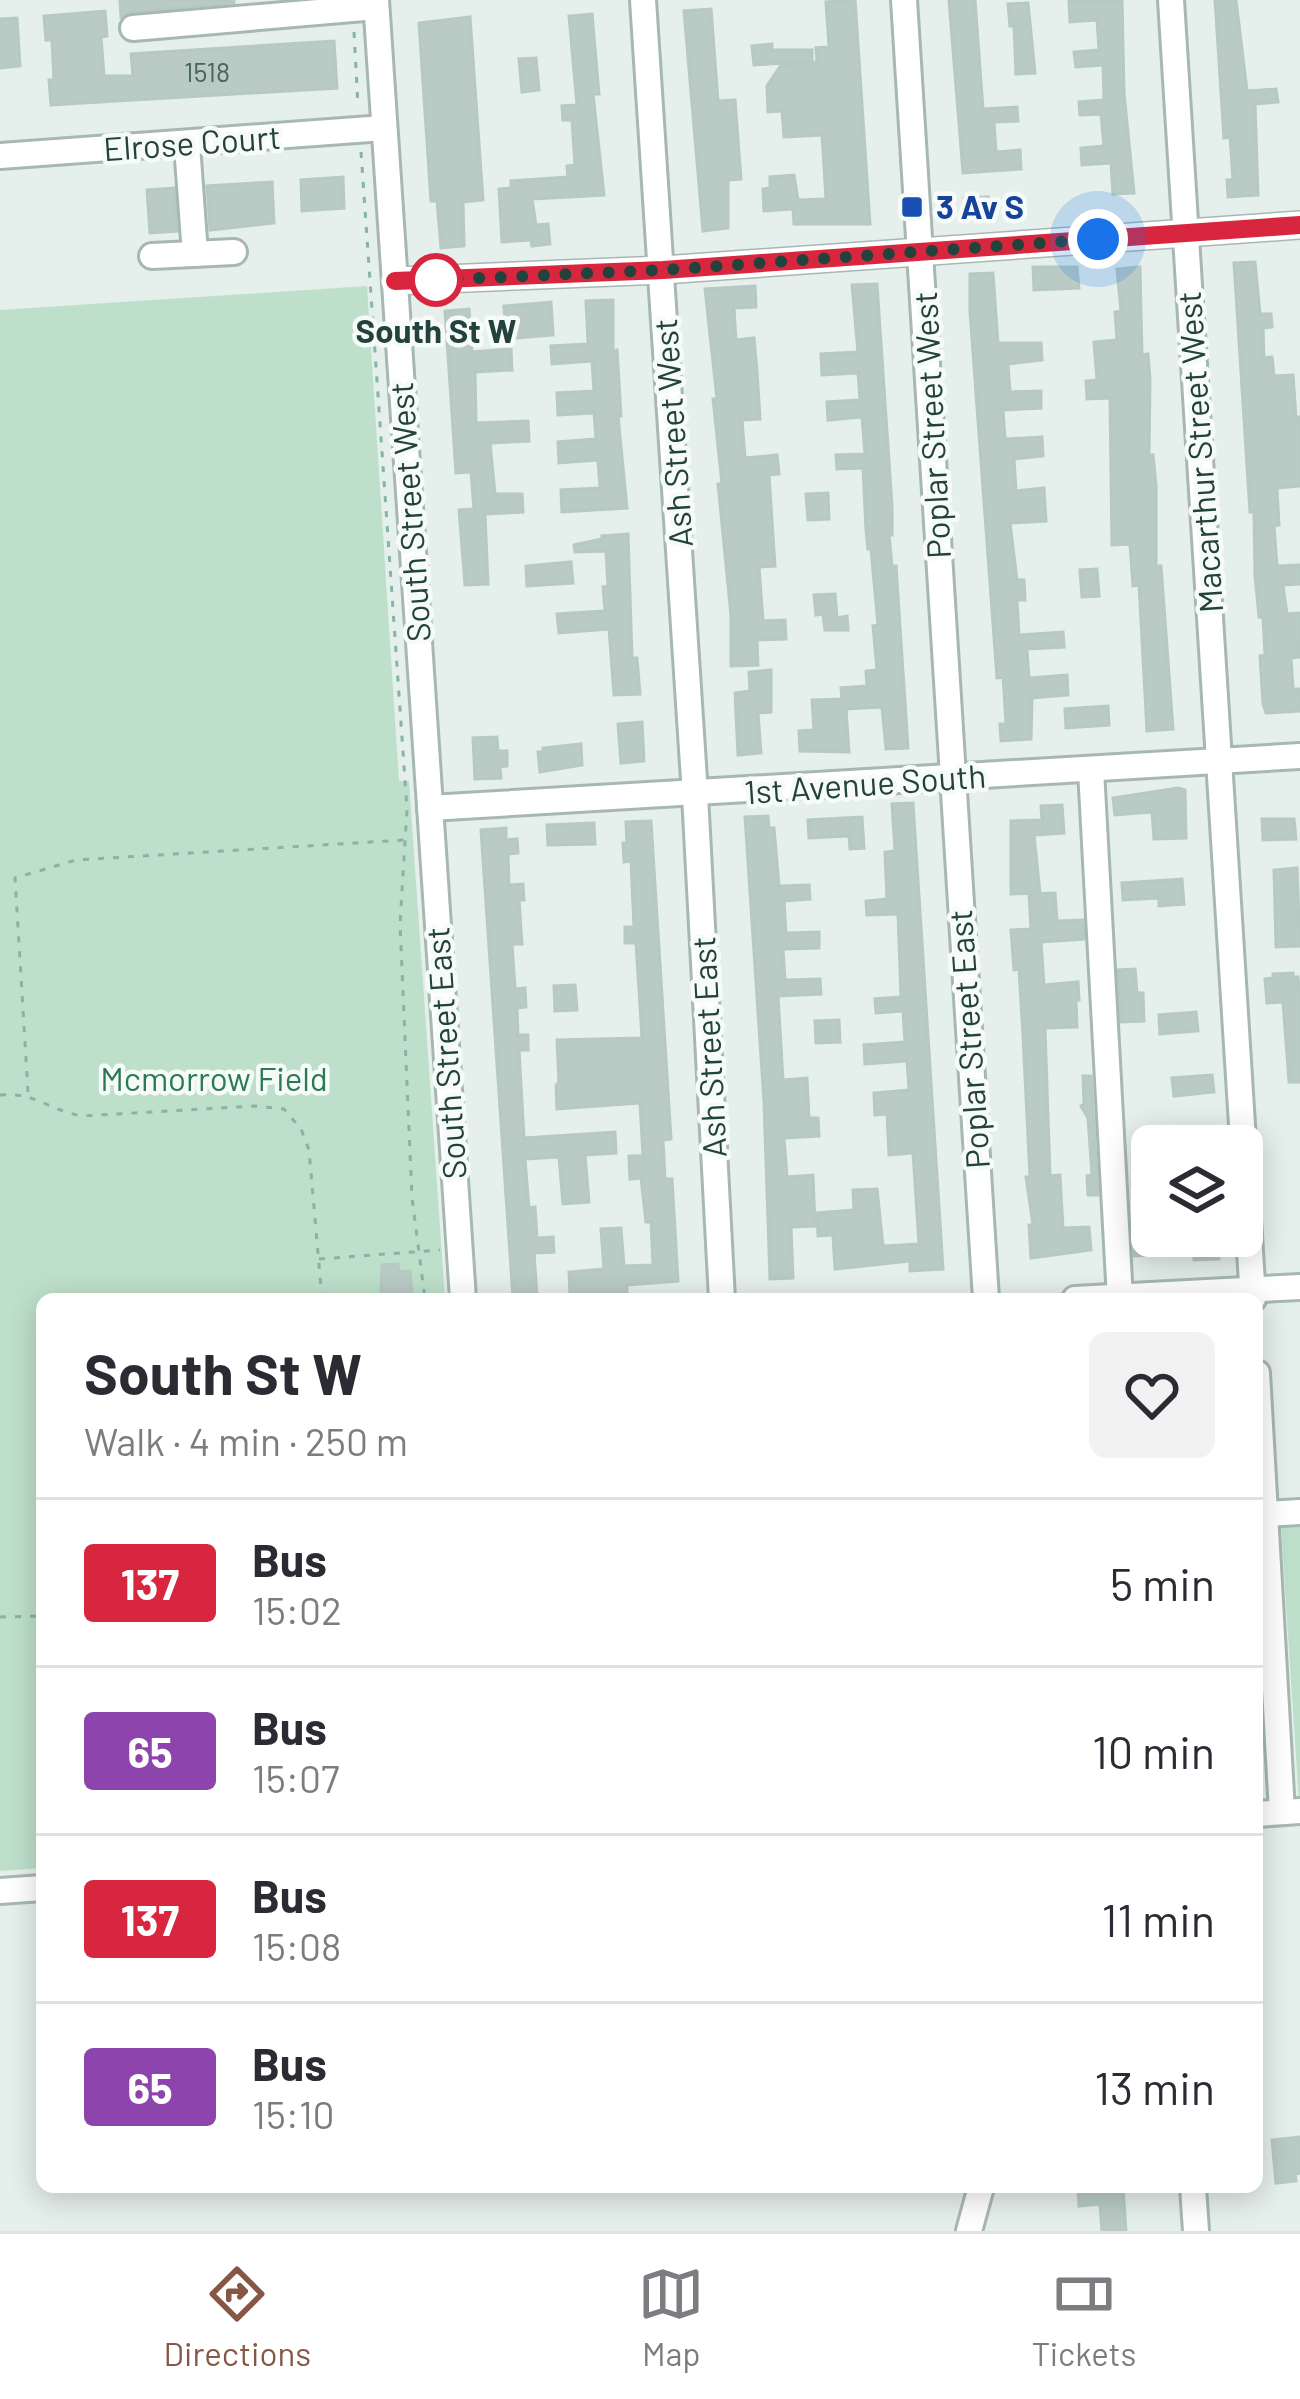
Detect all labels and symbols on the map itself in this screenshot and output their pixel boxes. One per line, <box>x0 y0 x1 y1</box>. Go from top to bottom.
house number: 1518 <box>184 55 230 87</box>
street label: Elrose Court <box>102 116 282 168</box>
place label: 3 Av S <box>936 186 1024 226</box>
marker: 3 Av S <box>899 194 925 220</box>
your location <box>1068 209 1128 269</box>
marker: South St W <box>411 255 461 305</box>
street label: Poplar Street West <box>904 290 958 560</box>
street label: Macarthur Street West <box>1168 290 1230 614</box>
place label: South St W <box>356 310 517 350</box>
street label: Ash Street West <box>644 317 700 549</box>
street label: South Street West <box>380 381 438 643</box>
street label: 1st Avenue South <box>743 755 987 811</box>
street label: Poplar Street East <box>939 908 997 1170</box>
street label: South Street East <box>416 926 474 1181</box>
street label: Ash Street East <box>682 935 734 1159</box>
park label: Mcmorrow Field <box>100 1058 328 1098</box>

